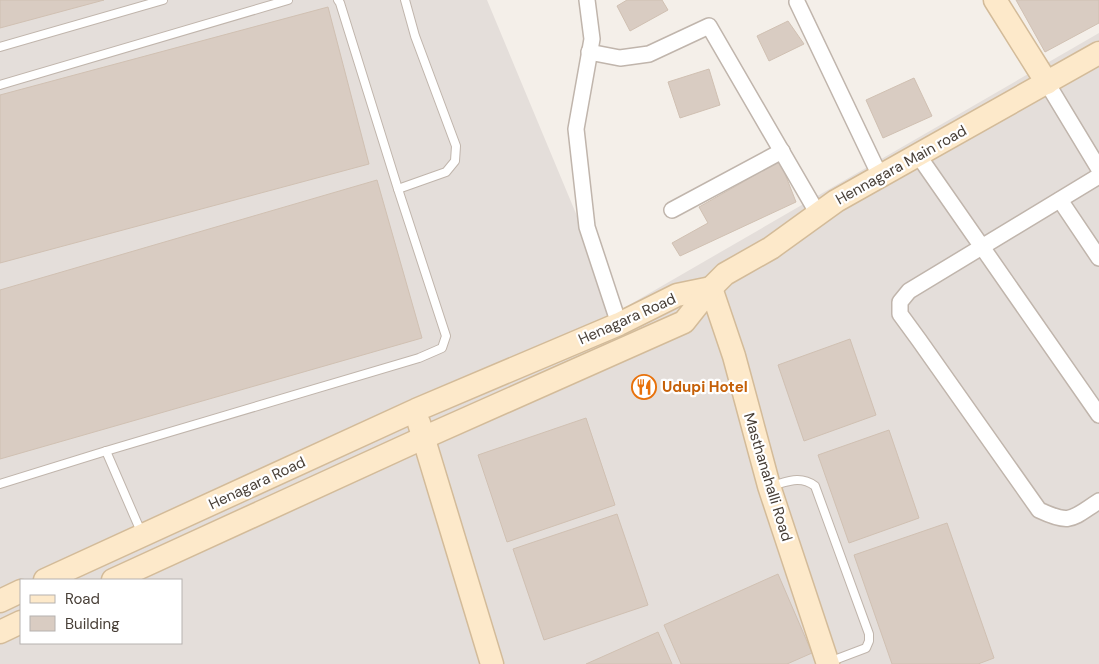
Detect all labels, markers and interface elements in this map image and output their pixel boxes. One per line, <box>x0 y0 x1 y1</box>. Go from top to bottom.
street label: Hennagara Main road <box>832 121 970 209</box>
street label: Henagara Road <box>575 289 679 349</box>
restaurant icon: Udupi Hotel <box>631 374 657 400</box>
place label: Udupi Hotel <box>662 377 748 397</box>
street label: Masthanahalli Road <box>739 410 797 544</box>
street label: Henagara Road <box>205 452 309 514</box>
legend <box>20 579 182 644</box>
text: Road <box>65 589 100 609</box>
text: Building <box>65 614 120 634</box>

